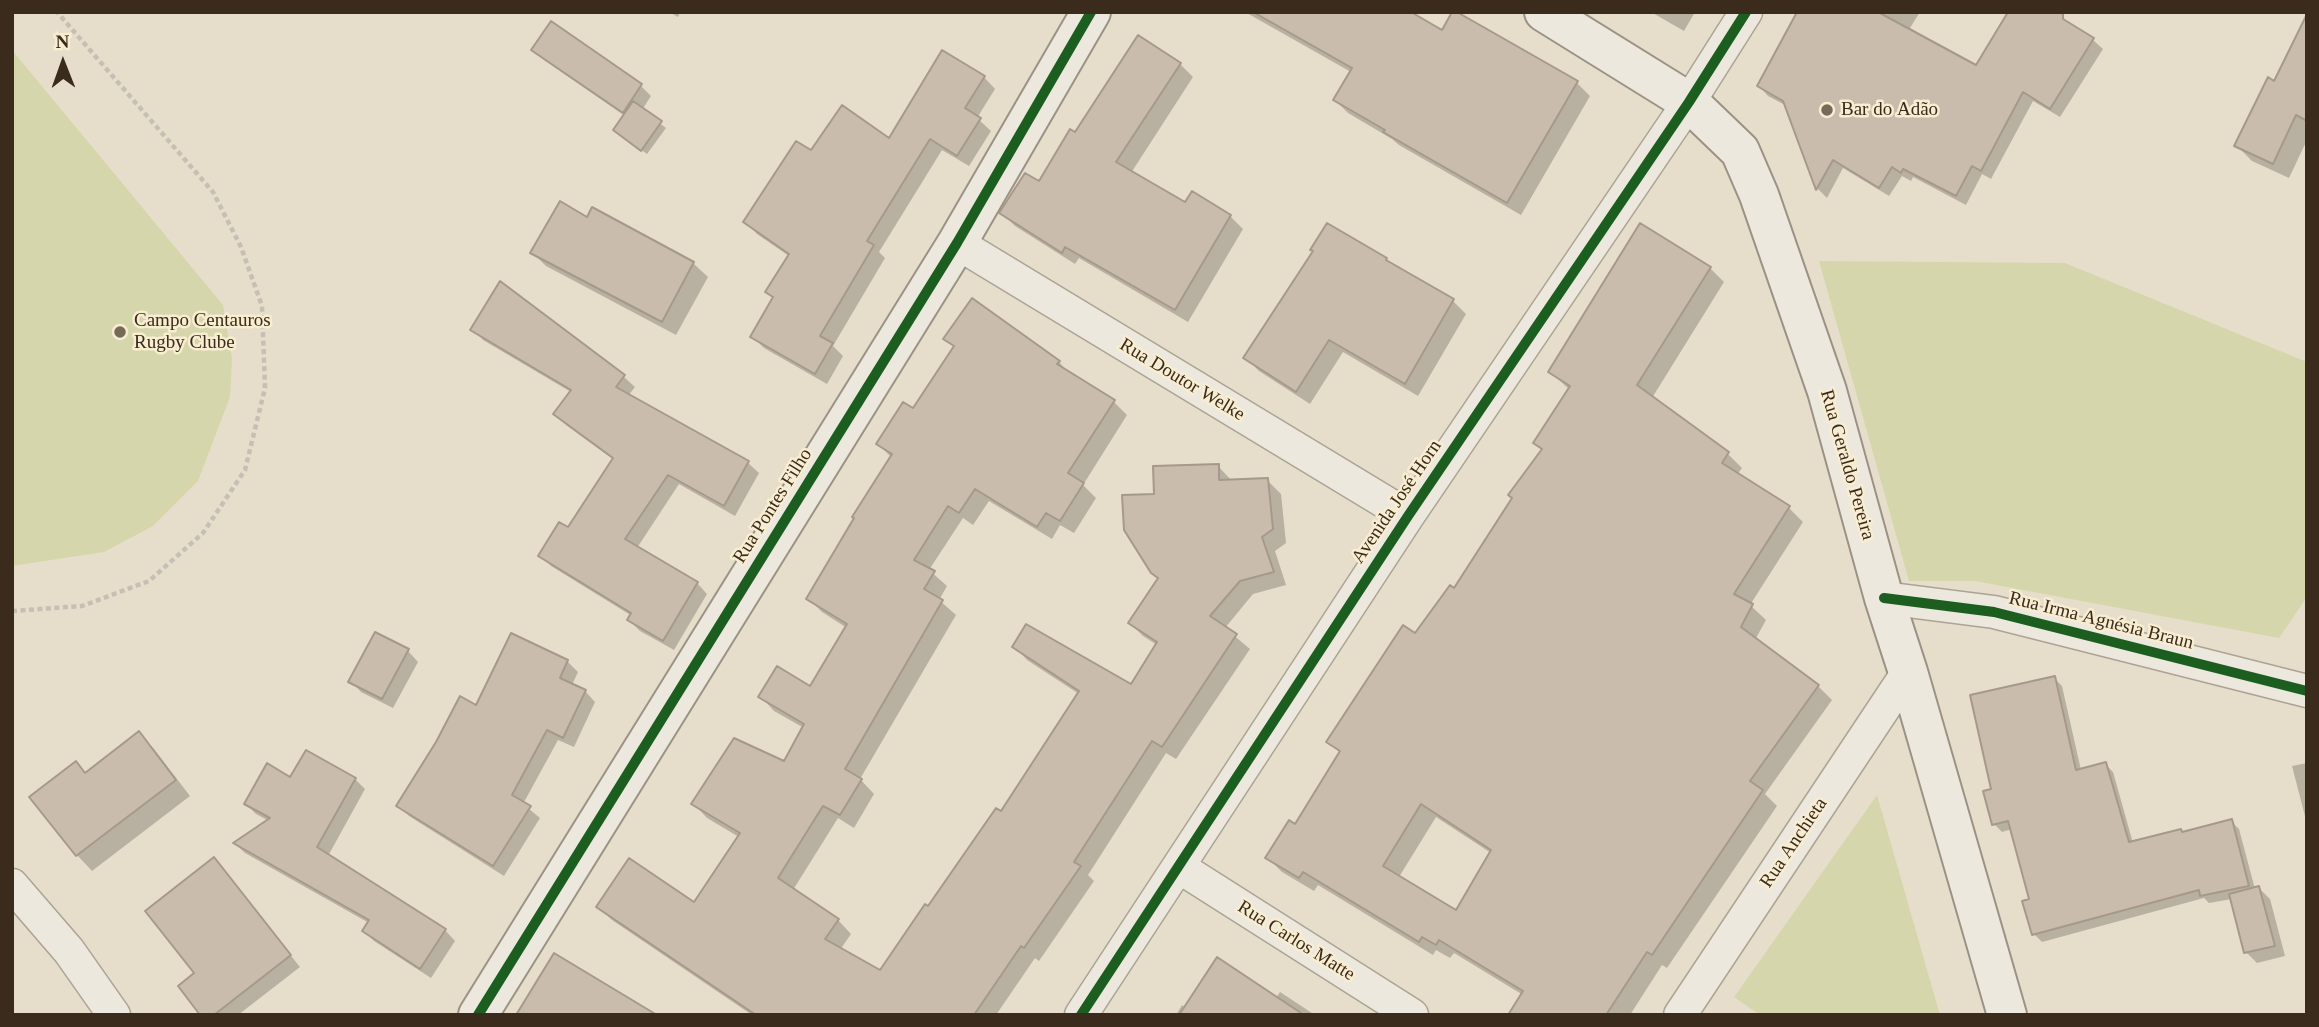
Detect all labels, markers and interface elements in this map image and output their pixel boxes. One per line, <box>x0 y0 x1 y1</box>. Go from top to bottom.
north arrow <box>28 28 98 98</box>
text: N <box>56 31 70 52</box>
place label: Bar do Adão <box>1841 99 1938 121</box>
marker: Bar do Adão <box>1819 102 1835 118</box>
place label: Campo Centauros Rugby Clube <box>134 310 271 354</box>
marker: Campo Centauros Rugby Clube <box>112 324 128 340</box>
street label: Rua Doutor Welke <box>1115 334 1249 426</box>
street label: Rua Geraldo Pereira <box>1815 387 1879 543</box>
street label: Avenida José Horn <box>1347 436 1447 568</box>
street label: Rua Pontes Filho <box>729 444 817 568</box>
street label: Rua Irma Agnésia Braun <box>2006 587 2196 655</box>
street label: Rua Anchieta <box>1755 794 1833 892</box>
street label: Rua Carlos Matte <box>1233 896 1359 986</box>

